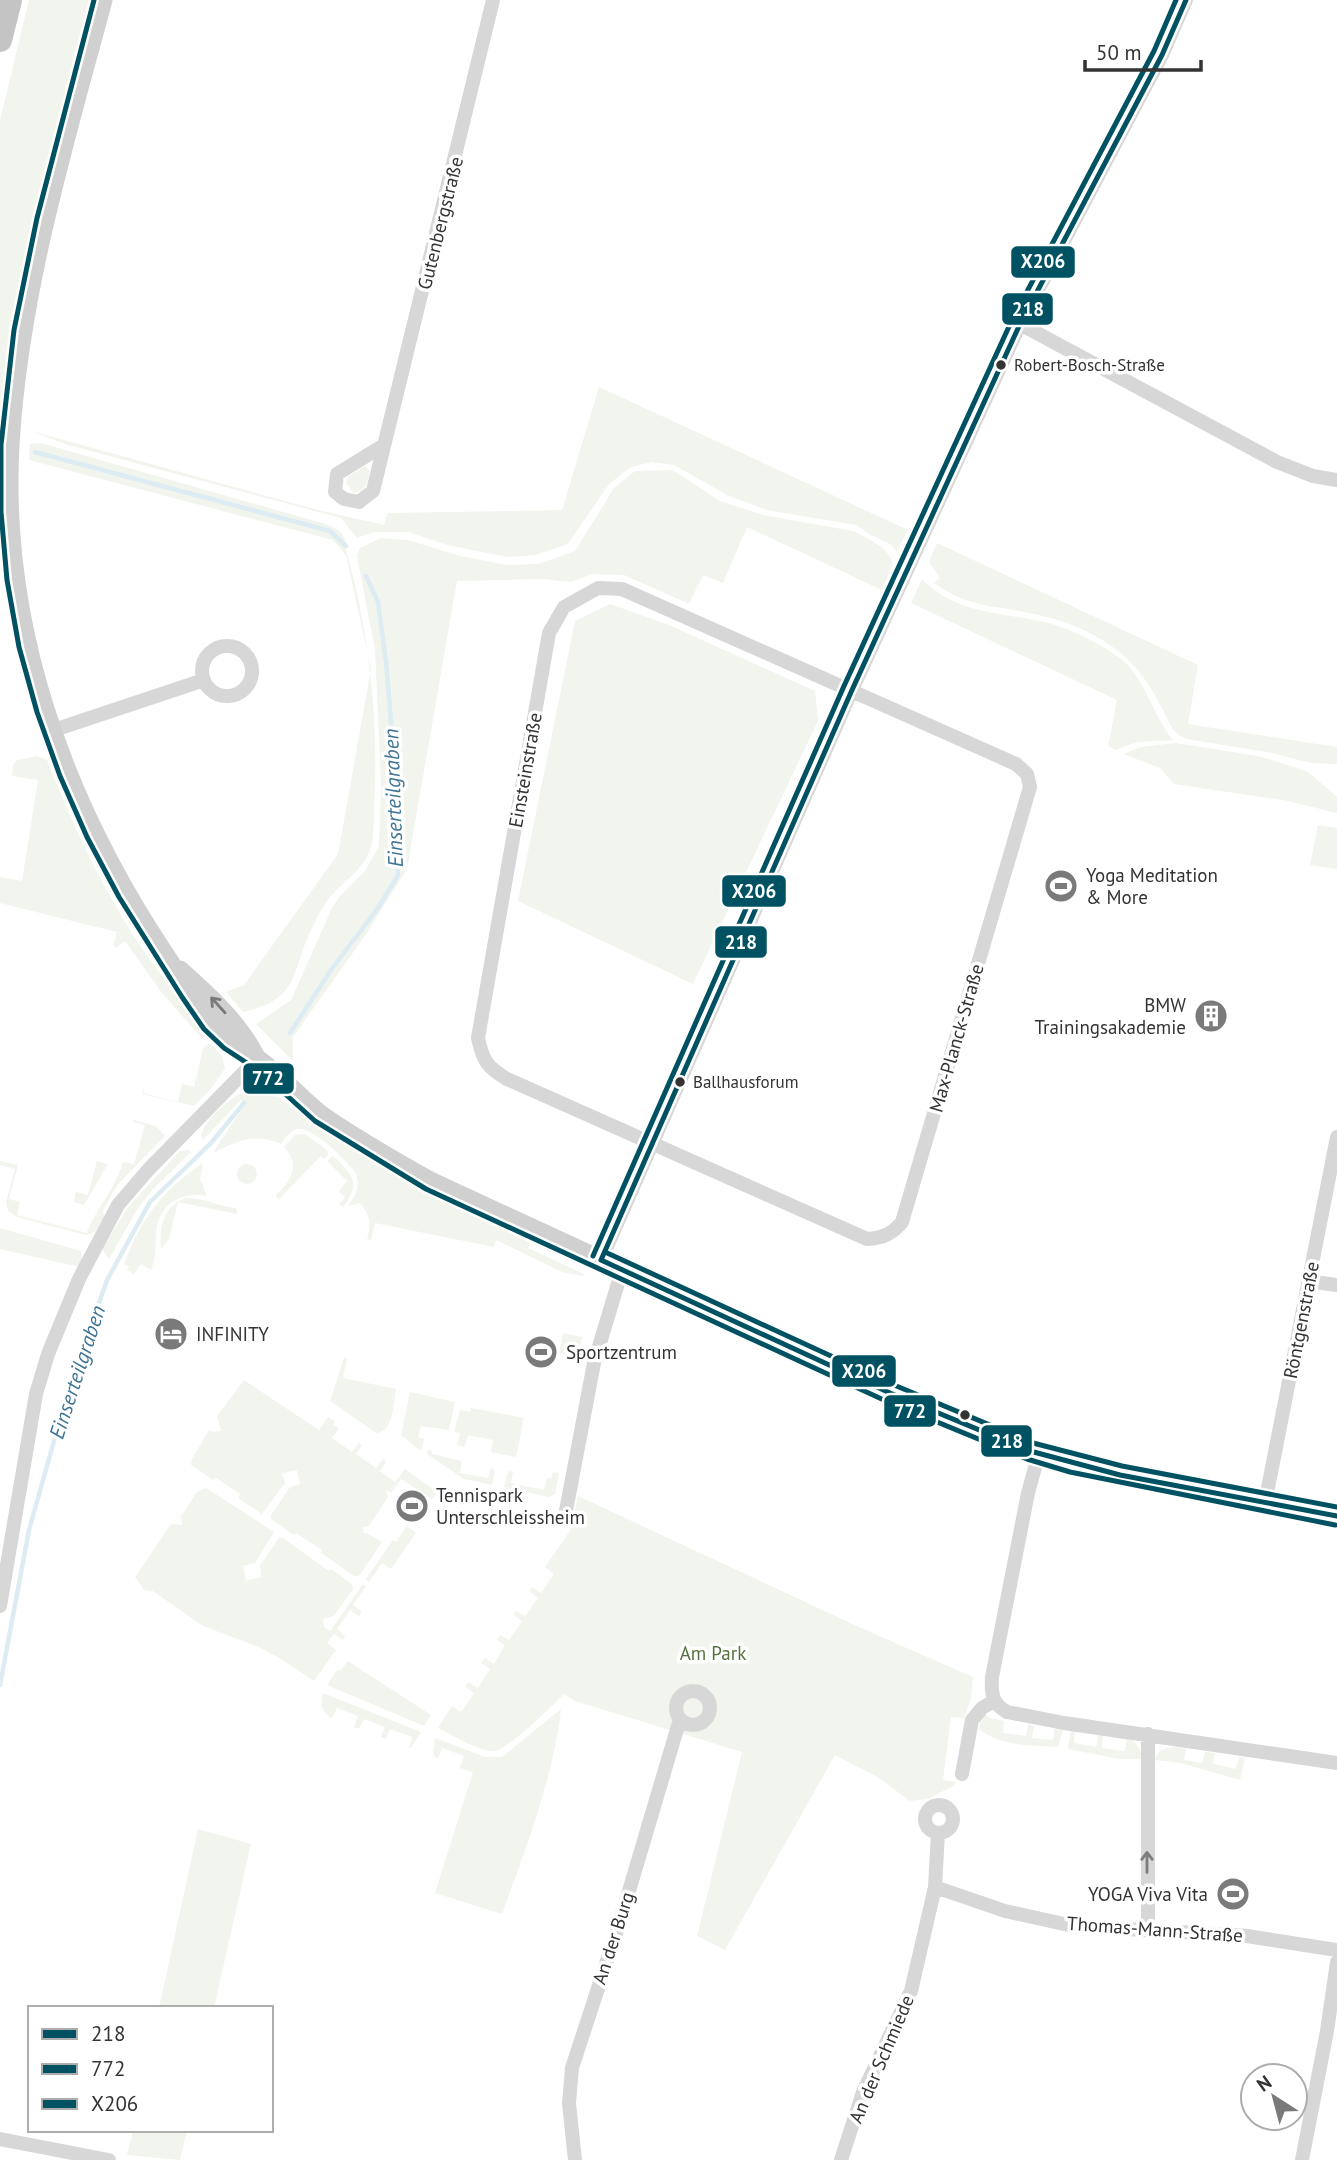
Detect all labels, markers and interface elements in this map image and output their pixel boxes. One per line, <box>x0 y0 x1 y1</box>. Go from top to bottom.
scale bar <box>1085 28 1200 72</box>
text: 50 m <box>1096 39 1142 66</box>
street label: Gutenbergstraße <box>412 154 468 292</box>
line badge: X206 <box>1010 245 1076 279</box>
text: X206 <box>1021 249 1065 273</box>
line badge: 218 <box>1001 292 1054 326</box>
text: 218 <box>1012 297 1044 321</box>
place label: Robert-Bosch-Straße <box>1014 354 1165 376</box>
marker: Robert-Bosch-Straße <box>994 358 1008 372</box>
street label: Einsteinstraße <box>503 711 547 829</box>
water label: Einserteilgraben <box>377 728 409 868</box>
place label: Yoga Meditation & More <box>1086 863 1218 909</box>
sports icon: Yoga Meditation & More <box>1042 867 1080 905</box>
line badge: X206 <box>721 874 787 908</box>
text: X206 <box>732 879 776 903</box>
line badge: 218 <box>714 925 768 959</box>
text: 218 <box>725 930 757 954</box>
street label: Max-Planck-Straße <box>923 961 989 1115</box>
place label: BMW Trainingsakademie <box>1034 993 1186 1039</box>
one-way arrow <box>209 997 226 1014</box>
building icon: BMW Trainingsakademie <box>1192 997 1230 1035</box>
line badge: 772 <box>242 1062 295 1095</box>
text: 772 <box>252 1066 284 1090</box>
place label: Ballhausforum <box>693 1071 798 1093</box>
marker: Ballhausforum <box>673 1075 687 1089</box>
street label: Röntgenstraße <box>1278 1259 1324 1381</box>
water label: Einserteilgraben <box>43 1302 111 1442</box>
hotel icon: INFINITY <box>152 1315 190 1353</box>
place label: INFINITY <box>196 1322 269 1346</box>
sports icon: Sportzentrum <box>522 1333 560 1371</box>
place label: Sportzentrum <box>566 1340 677 1364</box>
line badge: X206 <box>831 1354 897 1388</box>
text: X206 <box>842 1359 886 1383</box>
line badge: 772 <box>883 1394 937 1428</box>
text: 772 <box>894 1399 926 1423</box>
unlabelled marker <box>958 1408 972 1422</box>
line badge: 218 <box>980 1424 1033 1458</box>
text: 218 <box>991 1429 1023 1453</box>
place label: Tennispark Unterschleissheim <box>436 1483 585 1529</box>
sports icon: Tennispark Unterschleissheim <box>393 1487 431 1525</box>
park label: Am Park <box>680 1641 746 1665</box>
one-way arrow <box>1140 1851 1154 1874</box>
sports icon: YOGA Viva Vita <box>1214 1875 1252 1913</box>
place label: YOGA Viva Vita <box>1088 1882 1208 1906</box>
street label: An der Burg <box>587 1889 639 1987</box>
street label: Thomas-Mann-Straße <box>1066 1911 1244 1947</box>
street label: An der Schmiede <box>843 1991 919 2127</box>
legend <box>28 2006 273 2132</box>
text: 218 <box>91 2020 125 2047</box>
text: 772 <box>91 2055 125 2082</box>
north arrow <box>1239 2062 1309 2132</box>
text: N <box>1252 2070 1276 2097</box>
text: X206 <box>91 2090 138 2117</box>

